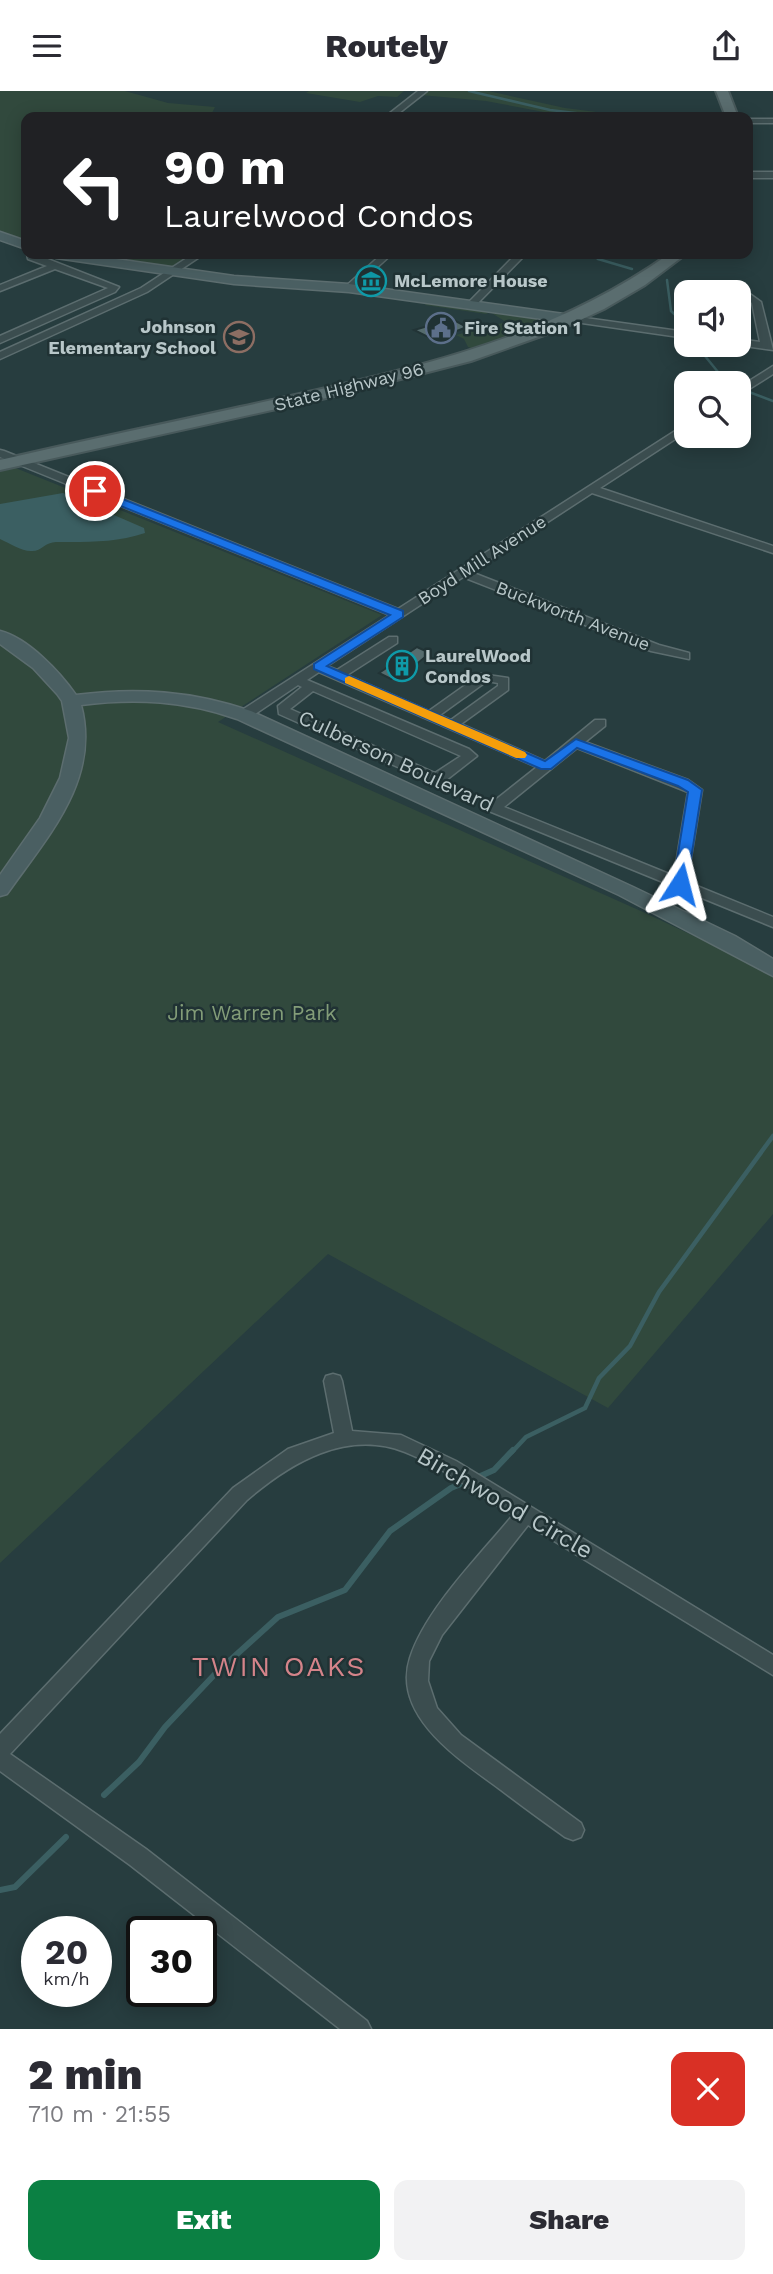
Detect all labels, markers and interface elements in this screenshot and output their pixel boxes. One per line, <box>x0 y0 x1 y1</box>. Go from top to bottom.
icon: menu <box>28 27 66 65</box>
text: Routely <box>325 27 448 65</box>
icon: share <box>707 27 745 65</box>
text: 90 m <box>164 138 286 196</box>
icon: left <box>49 140 140 231</box>
text: Laurelwood Condos <box>164 197 474 235</box>
museum icon: McLemore House <box>354 264 388 298</box>
place label: McLemore House <box>394 270 548 291</box>
map controls <box>674 280 751 448</box>
button: sound <box>674 280 751 357</box>
public building icon: Fire Station 1 <box>424 311 458 345</box>
place label: Johnson Elementary School <box>48 316 216 358</box>
place label: Fire Station 1 <box>464 317 581 338</box>
school or university icon: Johnson Elementary School <box>222 320 256 354</box>
street label: State Highway 96 <box>272 358 426 415</box>
button: search <box>674 371 751 448</box>
pin <box>65 461 125 521</box>
icon: arrive <box>76 472 114 510</box>
street label: Boyd Mill Avenue <box>414 510 550 609</box>
street label: Buckworth Avenue <box>493 576 653 655</box>
place label: LaurelWood Condos <box>425 645 531 687</box>
building icon: LaurelWood Condos <box>385 649 419 683</box>
street label: Culberson Boulevard <box>295 704 498 817</box>
position arrow <box>643 847 717 921</box>
park label: Jim Warren Park <box>167 1000 337 1025</box>
street label: Birchwood Circle <box>412 1441 598 1565</box>
district label: TWIN OAKS <box>192 1650 366 1683</box>
speed limit sign: 30 <box>126 1916 217 2007</box>
text: 20 <box>45 1931 88 1973</box>
text: km/h <box>43 1968 90 1989</box>
text: 2 min <box>28 2050 142 2099</box>
button: close <box>671 2052 745 2126</box>
text: 710 m · 21:55 <box>28 2101 171 2128</box>
button: Exit <box>28 2180 380 2260</box>
button: Share <box>394 2180 745 2260</box>

